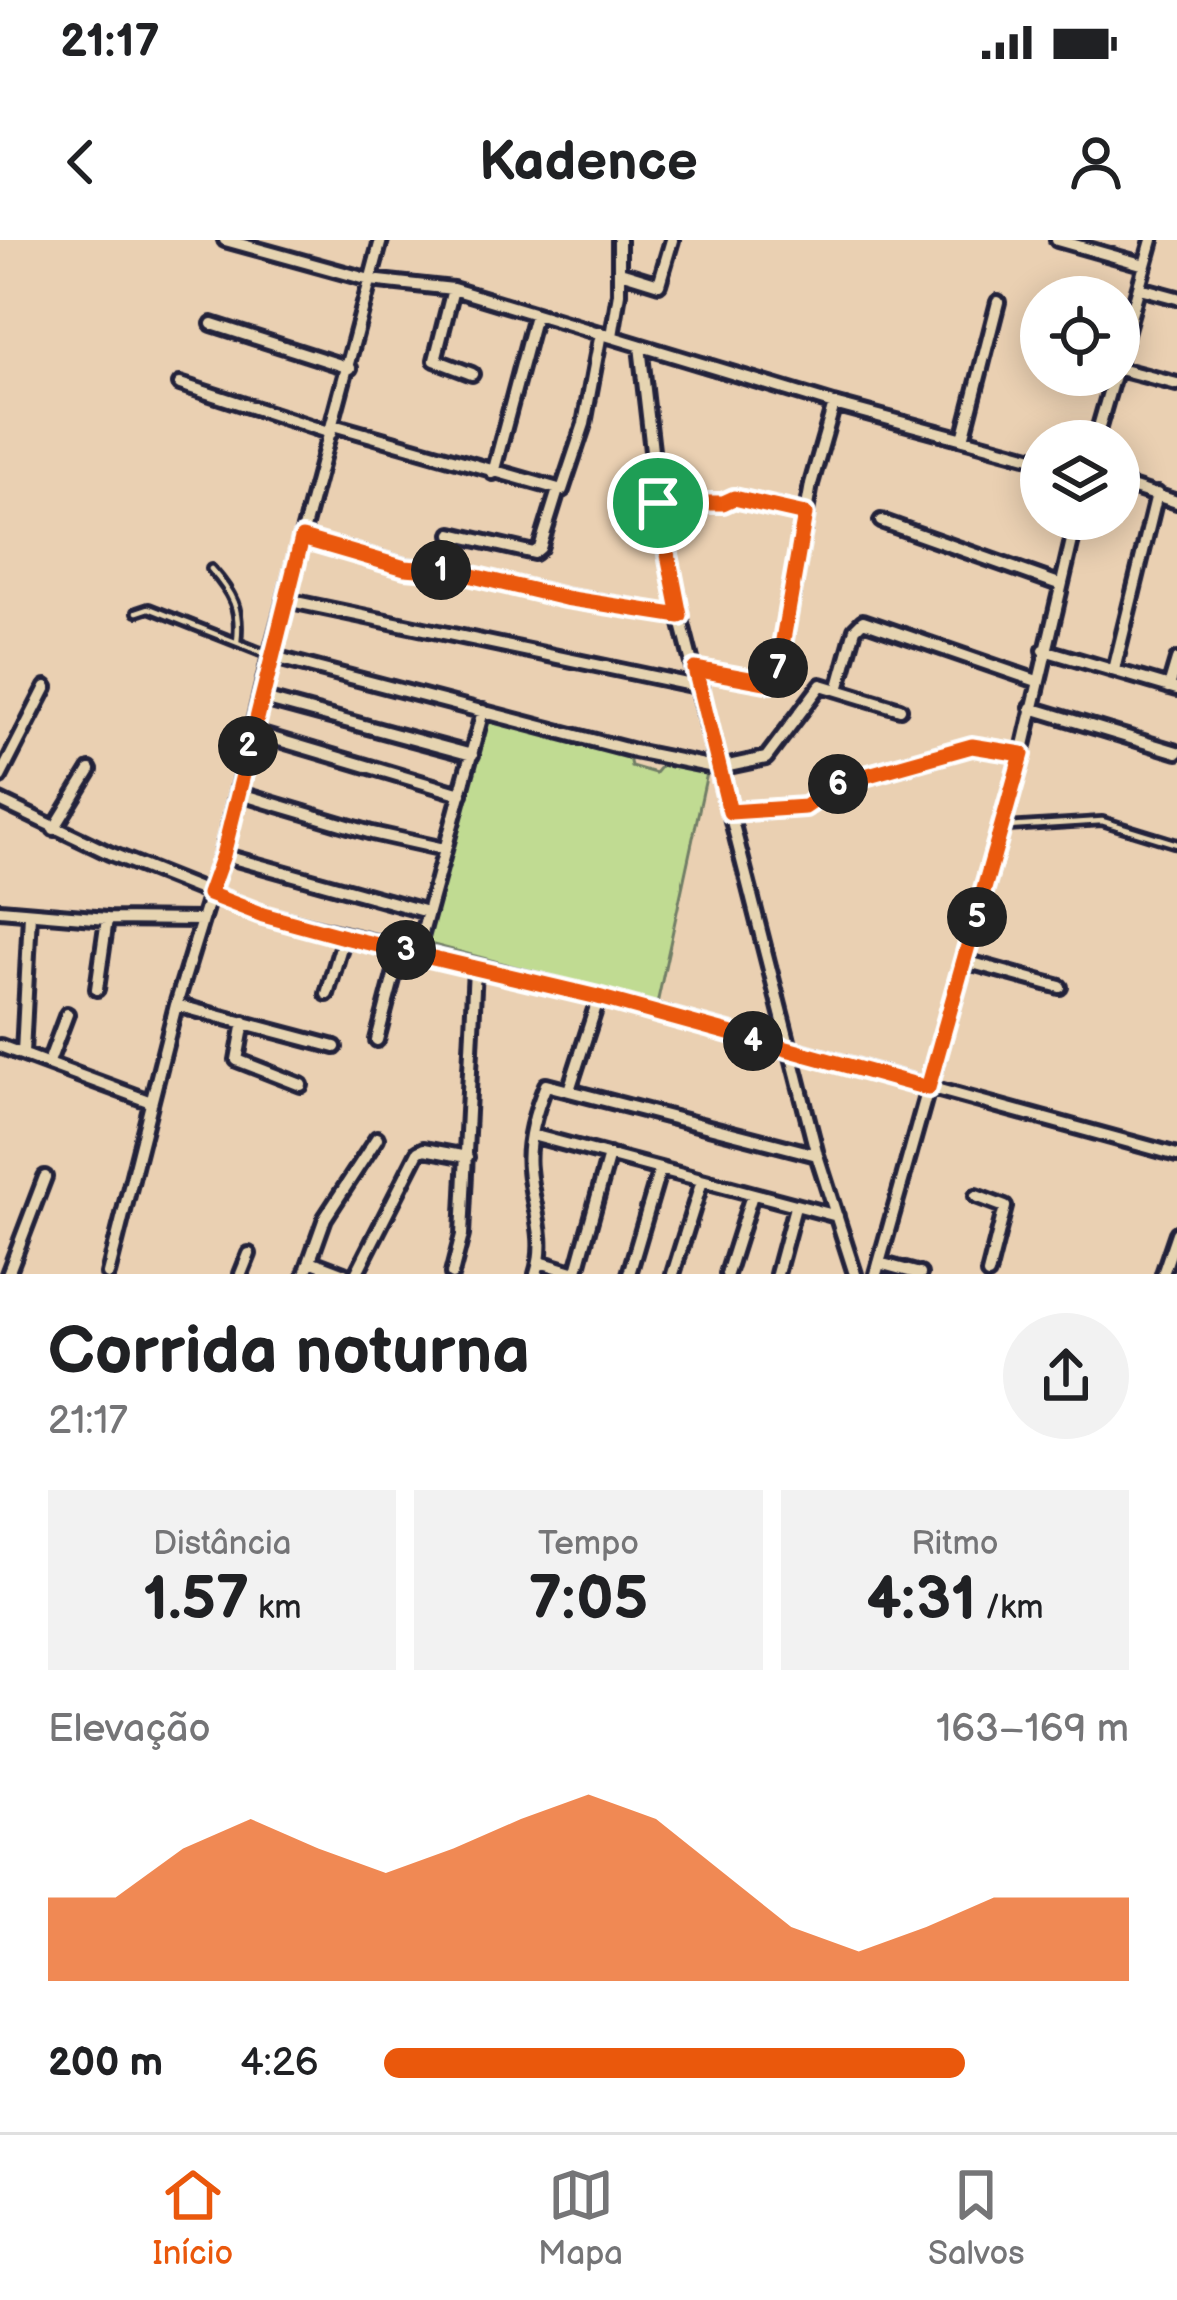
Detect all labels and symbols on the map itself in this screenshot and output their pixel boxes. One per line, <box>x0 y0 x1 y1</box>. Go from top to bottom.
pin <box>607 452 709 554</box>
pin: 1 <box>411 540 471 600</box>
pin: 7 <box>748 638 808 698</box>
pin: 2 <box>218 716 278 776</box>
pin: 6 <box>808 754 868 814</box>
pin: 5 <box>947 887 1007 947</box>
pin: 3 <box>376 920 436 980</box>
pin: 4 <box>723 1011 783 1071</box>

